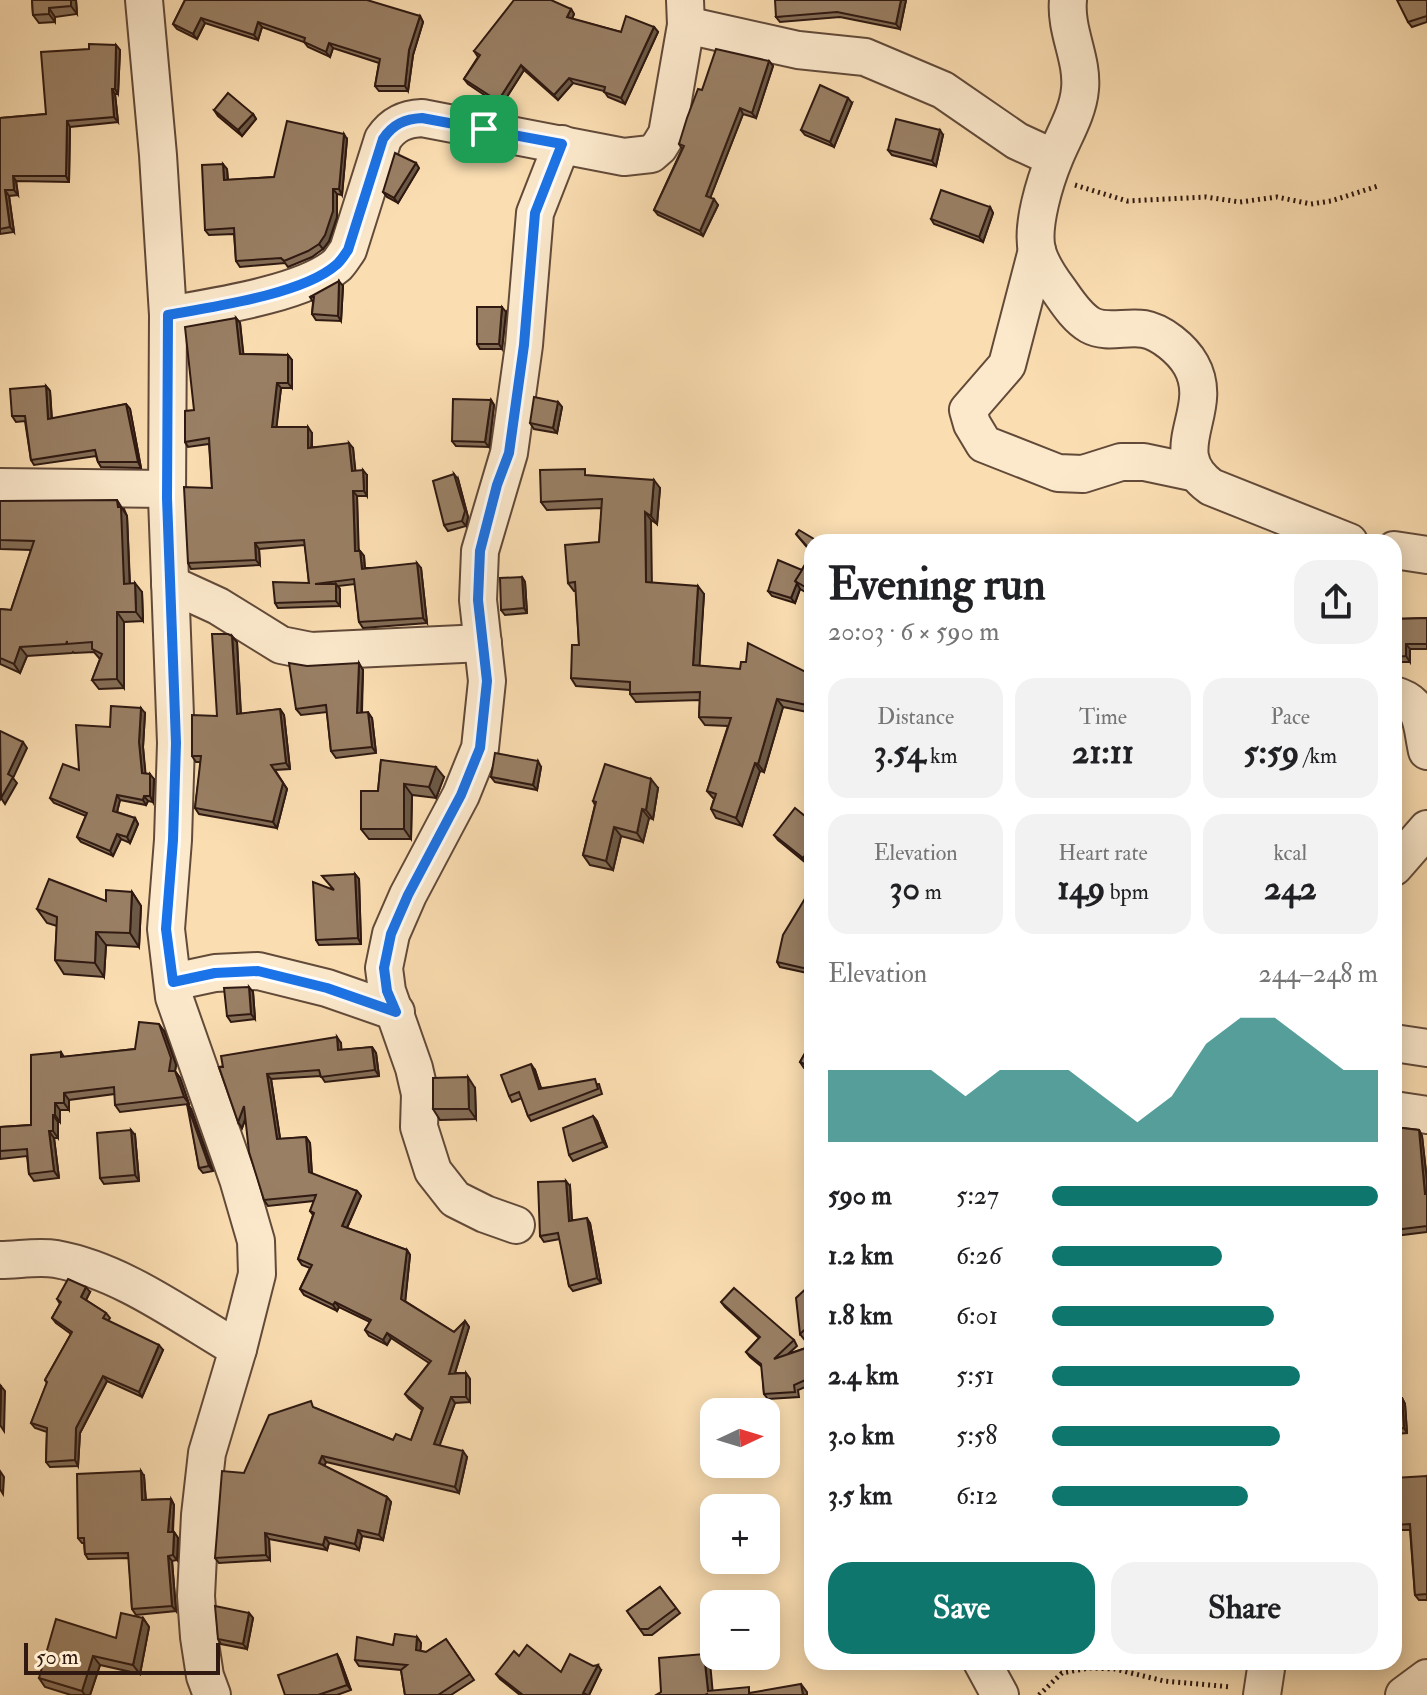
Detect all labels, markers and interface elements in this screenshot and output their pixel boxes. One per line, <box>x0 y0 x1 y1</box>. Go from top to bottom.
pin <box>450 95 518 163</box>
icon: arrive <box>462 107 506 151</box>
text: Evening run <box>828 558 1046 613</box>
button: share <box>1294 560 1378 644</box>
text: 20:03 · 6 × 590 m <box>828 616 1000 648</box>
text: Distance <box>877 703 954 731</box>
text: Time <box>1079 703 1127 731</box>
text: Pace <box>1271 703 1310 731</box>
text: 3.54 <box>874 731 925 774</box>
text: 21:11 <box>1072 731 1134 774</box>
text: 5:59 <box>1244 731 1299 774</box>
text: km <box>925 742 958 770</box>
text: /km <box>1299 742 1337 770</box>
text: Elevation <box>874 839 958 867</box>
text: Heart rate <box>1058 839 1148 867</box>
text: kcal <box>1273 839 1307 867</box>
text: 30 <box>890 867 920 910</box>
text: 149 <box>1057 867 1105 910</box>
text: 242 <box>1264 867 1317 910</box>
text: m <box>920 878 942 906</box>
text: bpm <box>1105 878 1149 906</box>
text: Elevation <box>828 958 927 990</box>
text: 244–248 m <box>1259 958 1378 990</box>
text: 590 m <box>828 1180 892 1212</box>
text: 5:27 <box>956 1180 999 1212</box>
text: 1.2 km <box>828 1240 894 1272</box>
text: 6:26 <box>956 1240 1002 1272</box>
text: 1.8 km <box>828 1300 893 1332</box>
text: 6:01 <box>956 1300 998 1332</box>
text: 2.4 km <box>828 1360 899 1392</box>
text: 5:51 <box>956 1360 995 1392</box>
north arrow <box>700 1398 780 1478</box>
map controls <box>700 1398 780 1670</box>
text: 3.0 km <box>828 1420 894 1452</box>
text: 5:58 <box>956 1420 998 1452</box>
text: 3.5 km <box>828 1480 892 1512</box>
text: 6:12 <box>956 1480 998 1512</box>
button: + <box>700 1494 780 1574</box>
button: Save <box>828 1562 1095 1654</box>
button: Share <box>1111 1562 1378 1654</box>
button: − <box>700 1590 780 1670</box>
scale bar <box>24 1639 220 1675</box>
text: 50 m <box>36 1643 78 1671</box>

